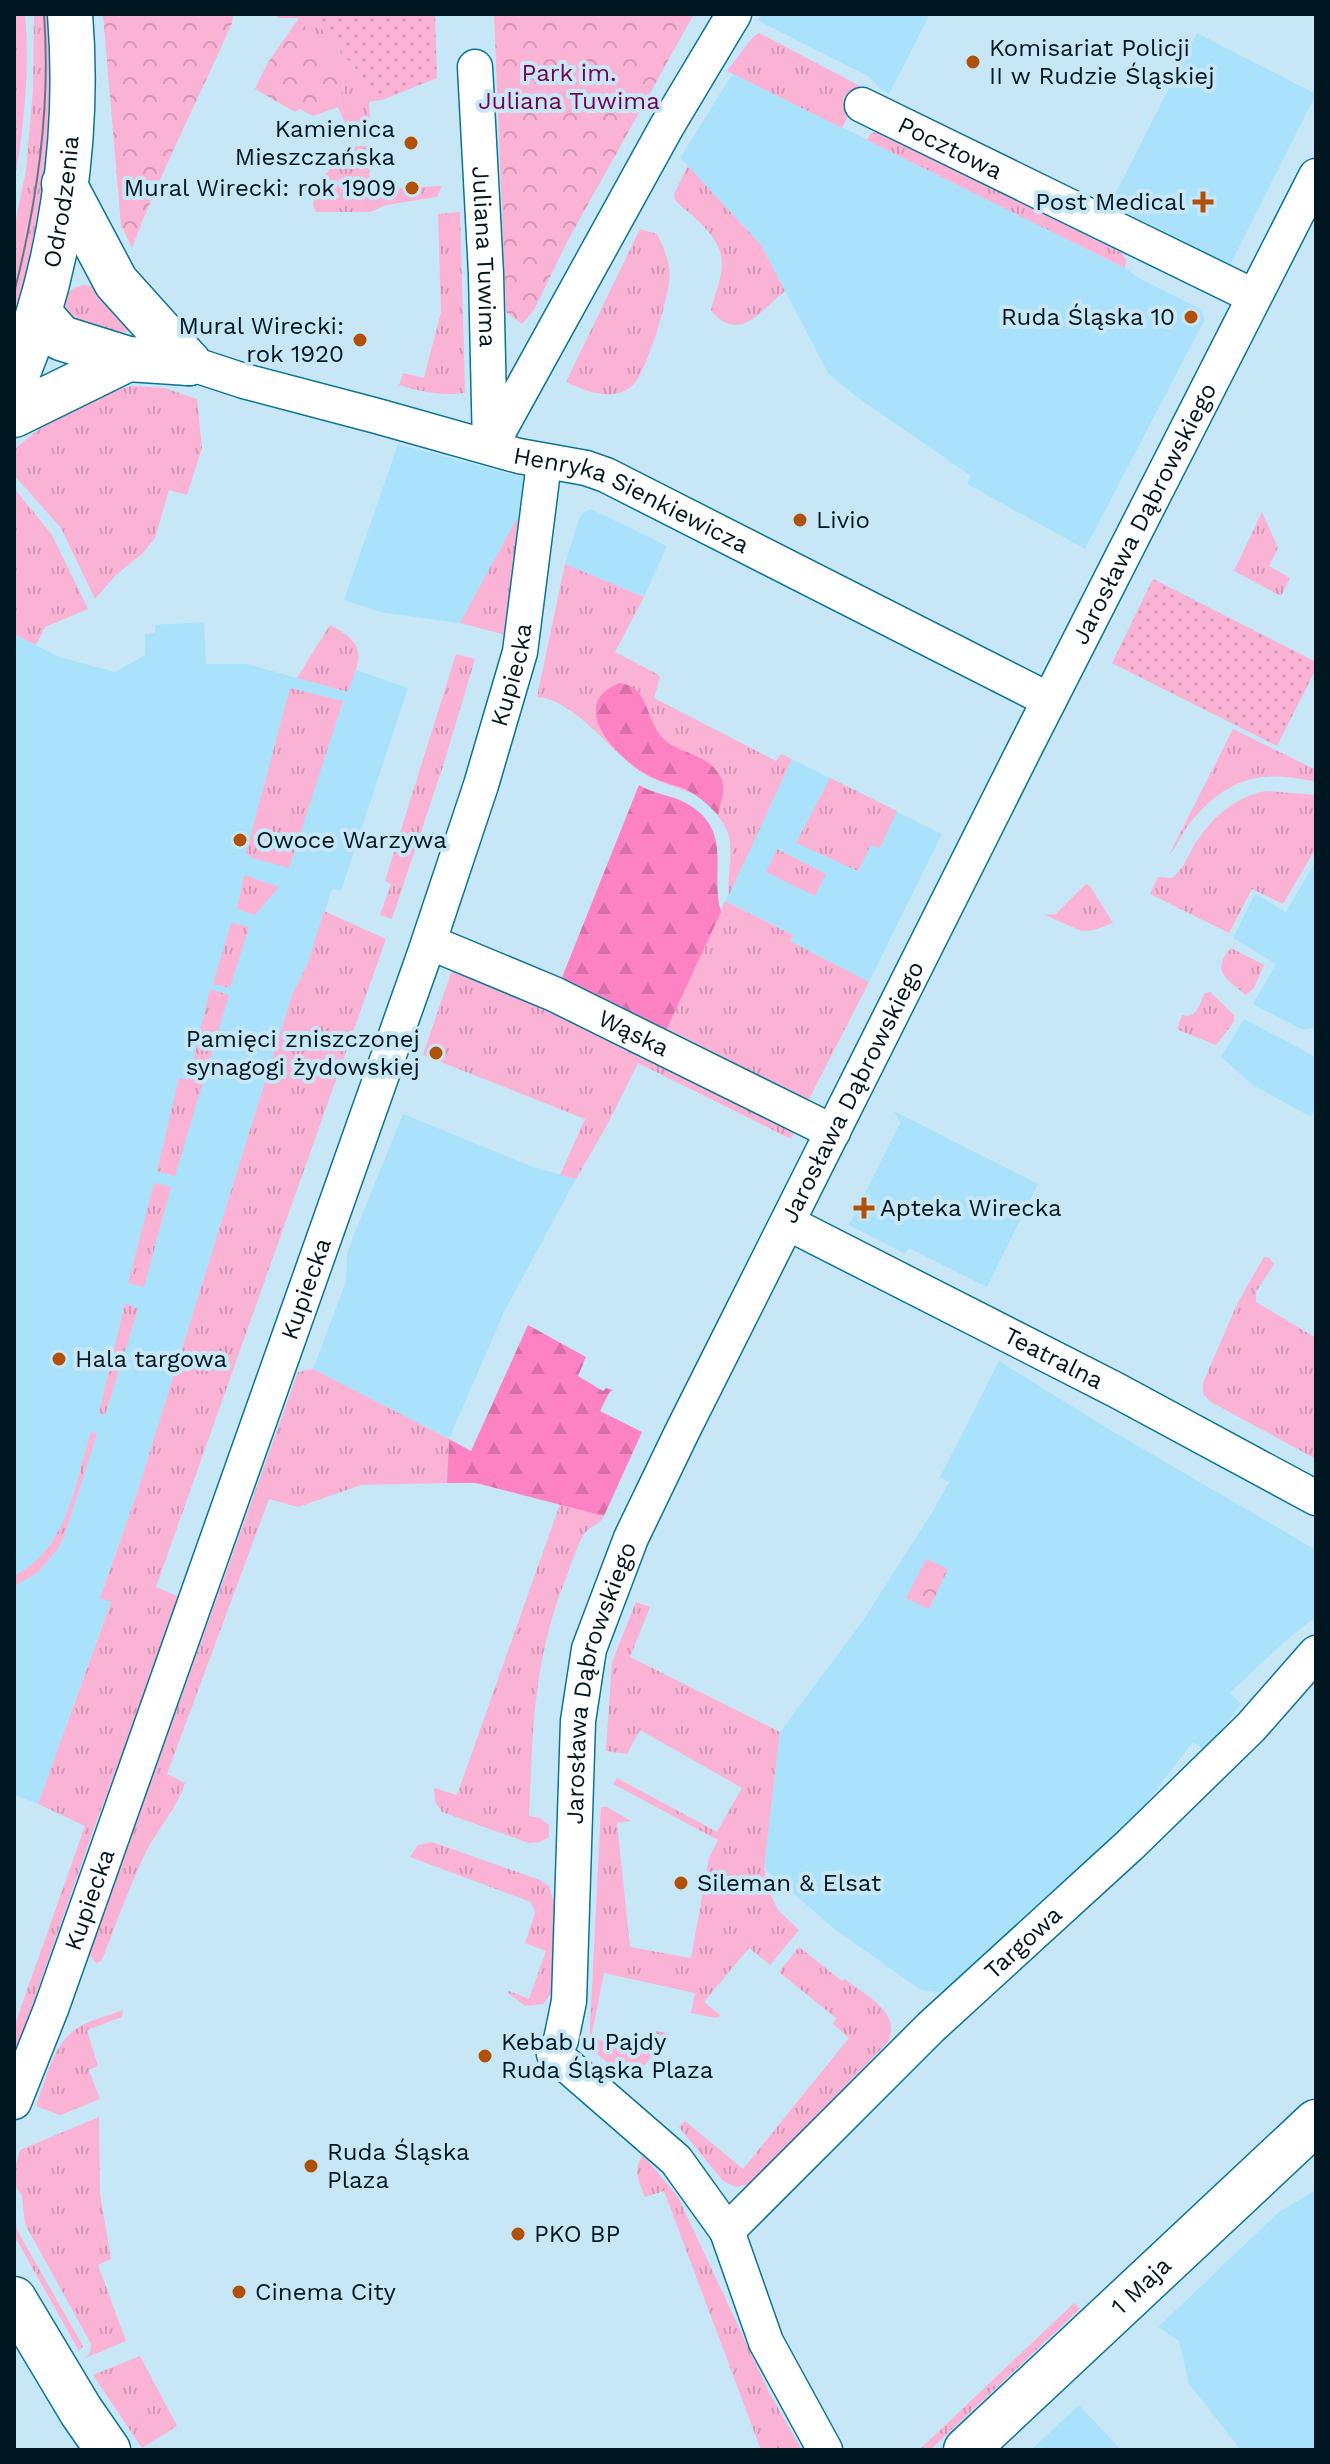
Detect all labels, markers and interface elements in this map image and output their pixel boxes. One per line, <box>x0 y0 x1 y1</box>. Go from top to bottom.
place label: Komisariat Policji II w Rudzie Śląskiej <box>989 34 1215 90</box>
marker: Komisariat Policji II w Rudzie Śląskiej <box>964 53 982 71</box>
park label: Park im. Juliana Tuwima <box>478 59 660 115</box>
street label: Pocztowa <box>893 111 1007 185</box>
place label: Kamienica Mieszczańska <box>235 115 395 171</box>
marker: Kamienica Mieszczańska <box>402 134 420 152</box>
street label: Odrodzenia <box>37 135 85 271</box>
street label: Juliana Tuwima <box>466 165 502 348</box>
place label: Mural Wirecki: rok 1909 <box>124 174 396 202</box>
marker: Mural Wirecki: rok 1909 <box>403 179 421 197</box>
place label: Post Medical <box>1035 188 1186 216</box>
marker: Post Medical <box>1192 191 1214 213</box>
place label: Ruda Śląska 10 <box>1001 303 1175 331</box>
marker: Ruda Śląska 10 <box>1182 308 1200 326</box>
place label: Mural Wirecki: rok 1920 <box>178 312 344 368</box>
marker: Mural Wirecki: rok 1920 <box>351 331 369 349</box>
street label: Jarosława Dąbrowskiego <box>1066 378 1222 649</box>
street label: Henryka Sienkiewicza <box>511 441 754 559</box>
place label: Livio <box>816 506 870 534</box>
marker: Livio <box>791 511 809 529</box>
street label: Kupiecka <box>485 622 538 730</box>
place label: Owoce Warzywa <box>256 826 447 854</box>
marker: Owoce Warzywa <box>231 831 249 849</box>
street label: Jarosława Dąbrowskiego <box>775 956 930 1228</box>
street label: Wąska <box>593 1004 673 1063</box>
place label: Pamięci zniszczonej synagogi żydowskiej <box>186 1025 420 1081</box>
marker: Pamięci zniszczonej synagogi żydowskiej <box>427 1044 445 1062</box>
place label: Apteka Wirecka <box>880 1194 1062 1222</box>
marker: Apteka Wirecka <box>855 1199 873 1217</box>
street label: Kupiecka <box>275 1234 337 1343</box>
street label: Teatralna <box>999 1321 1108 1395</box>
place label: Hala targowa <box>75 1345 227 1373</box>
marker: Hala targowa <box>50 1350 68 1368</box>
street label: Jarosława Dąbrowskiego <box>561 1538 642 1825</box>
street label: Kupiecka <box>59 1845 121 1954</box>
place label: Sileman & Elsat <box>697 1869 881 1897</box>
marker: Sileman & Elsat <box>672 1874 690 1892</box>
street label: Targowa <box>979 1900 1068 1985</box>
place label: Kebab u Pajdy Ruda Śląska Plaza <box>501 2028 713 2084</box>
marker: Kebab u Pajdy Ruda Śląska Plaza <box>476 2047 494 2065</box>
place label: Ruda Śląska Plaza <box>327 2138 470 2194</box>
marker: Ruda Śląska Plaza <box>302 2157 320 2175</box>
place label: PKO BP <box>534 2220 620 2248</box>
marker: PKO BP <box>509 2225 527 2243</box>
street label: 1 Maja <box>1105 2251 1177 2321</box>
place label: Cinema City <box>255 2278 397 2306</box>
marker: Cinema City <box>230 2283 248 2301</box>

